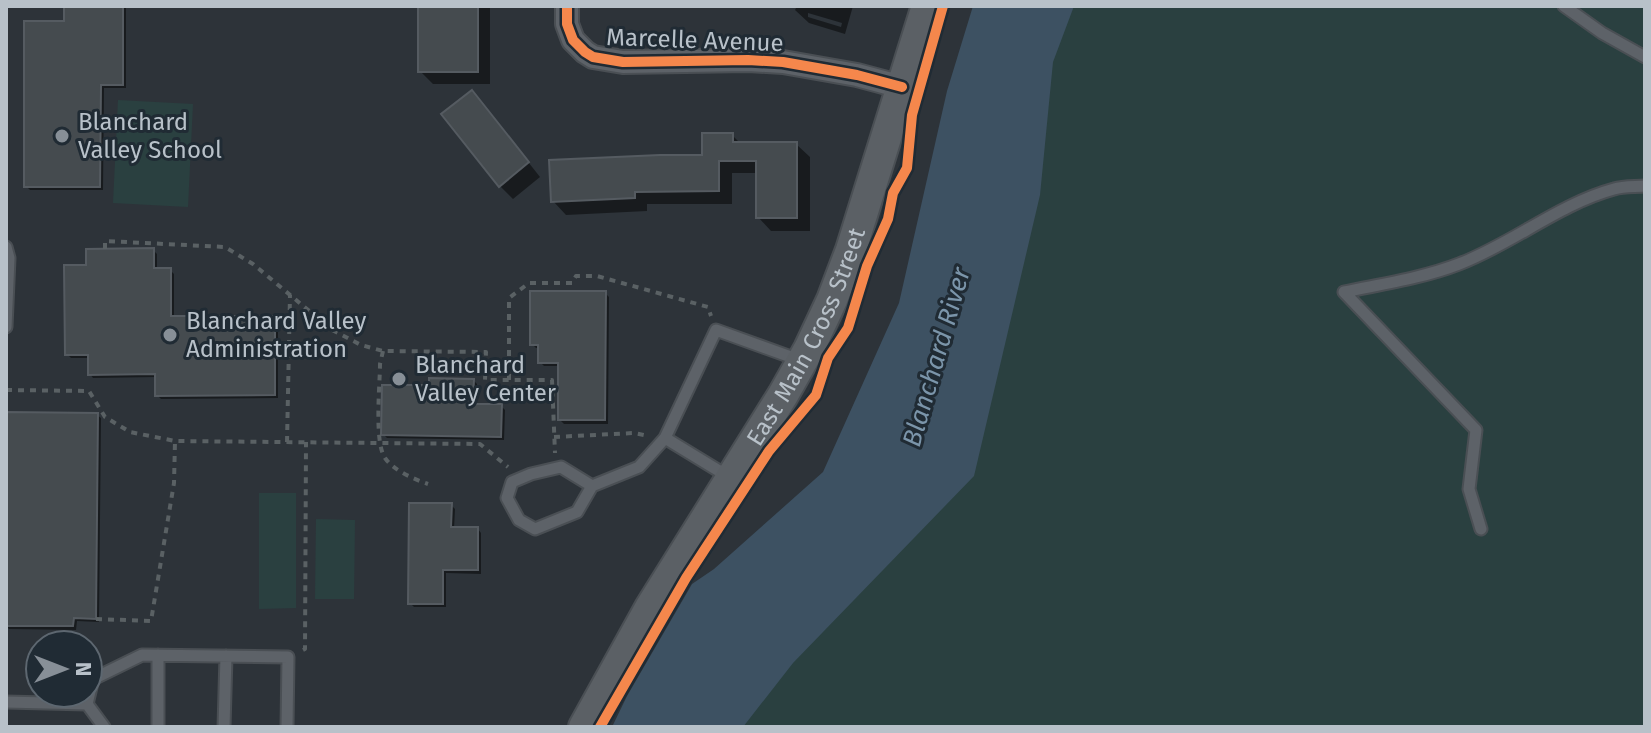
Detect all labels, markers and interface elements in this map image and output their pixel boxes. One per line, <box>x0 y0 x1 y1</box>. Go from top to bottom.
street label: Marcelle Avenue <box>606 23 784 57</box>
place label: Blanchard Valley School <box>78 108 222 164</box>
marker: Blanchard Valley School <box>53 127 71 145</box>
street label: East Main Cross Street <box>741 224 871 451</box>
water label: Blanchard River <box>896 263 977 450</box>
place label: Blanchard Valley Administration <box>186 307 367 363</box>
marker: Blanchard Valley Administration <box>161 326 179 344</box>
place label: Blanchard Valley Center <box>415 351 557 407</box>
marker: Blanchard Valley Center <box>390 370 408 388</box>
north arrow <box>24 629 104 709</box>
text: N <box>70 662 97 676</box>

